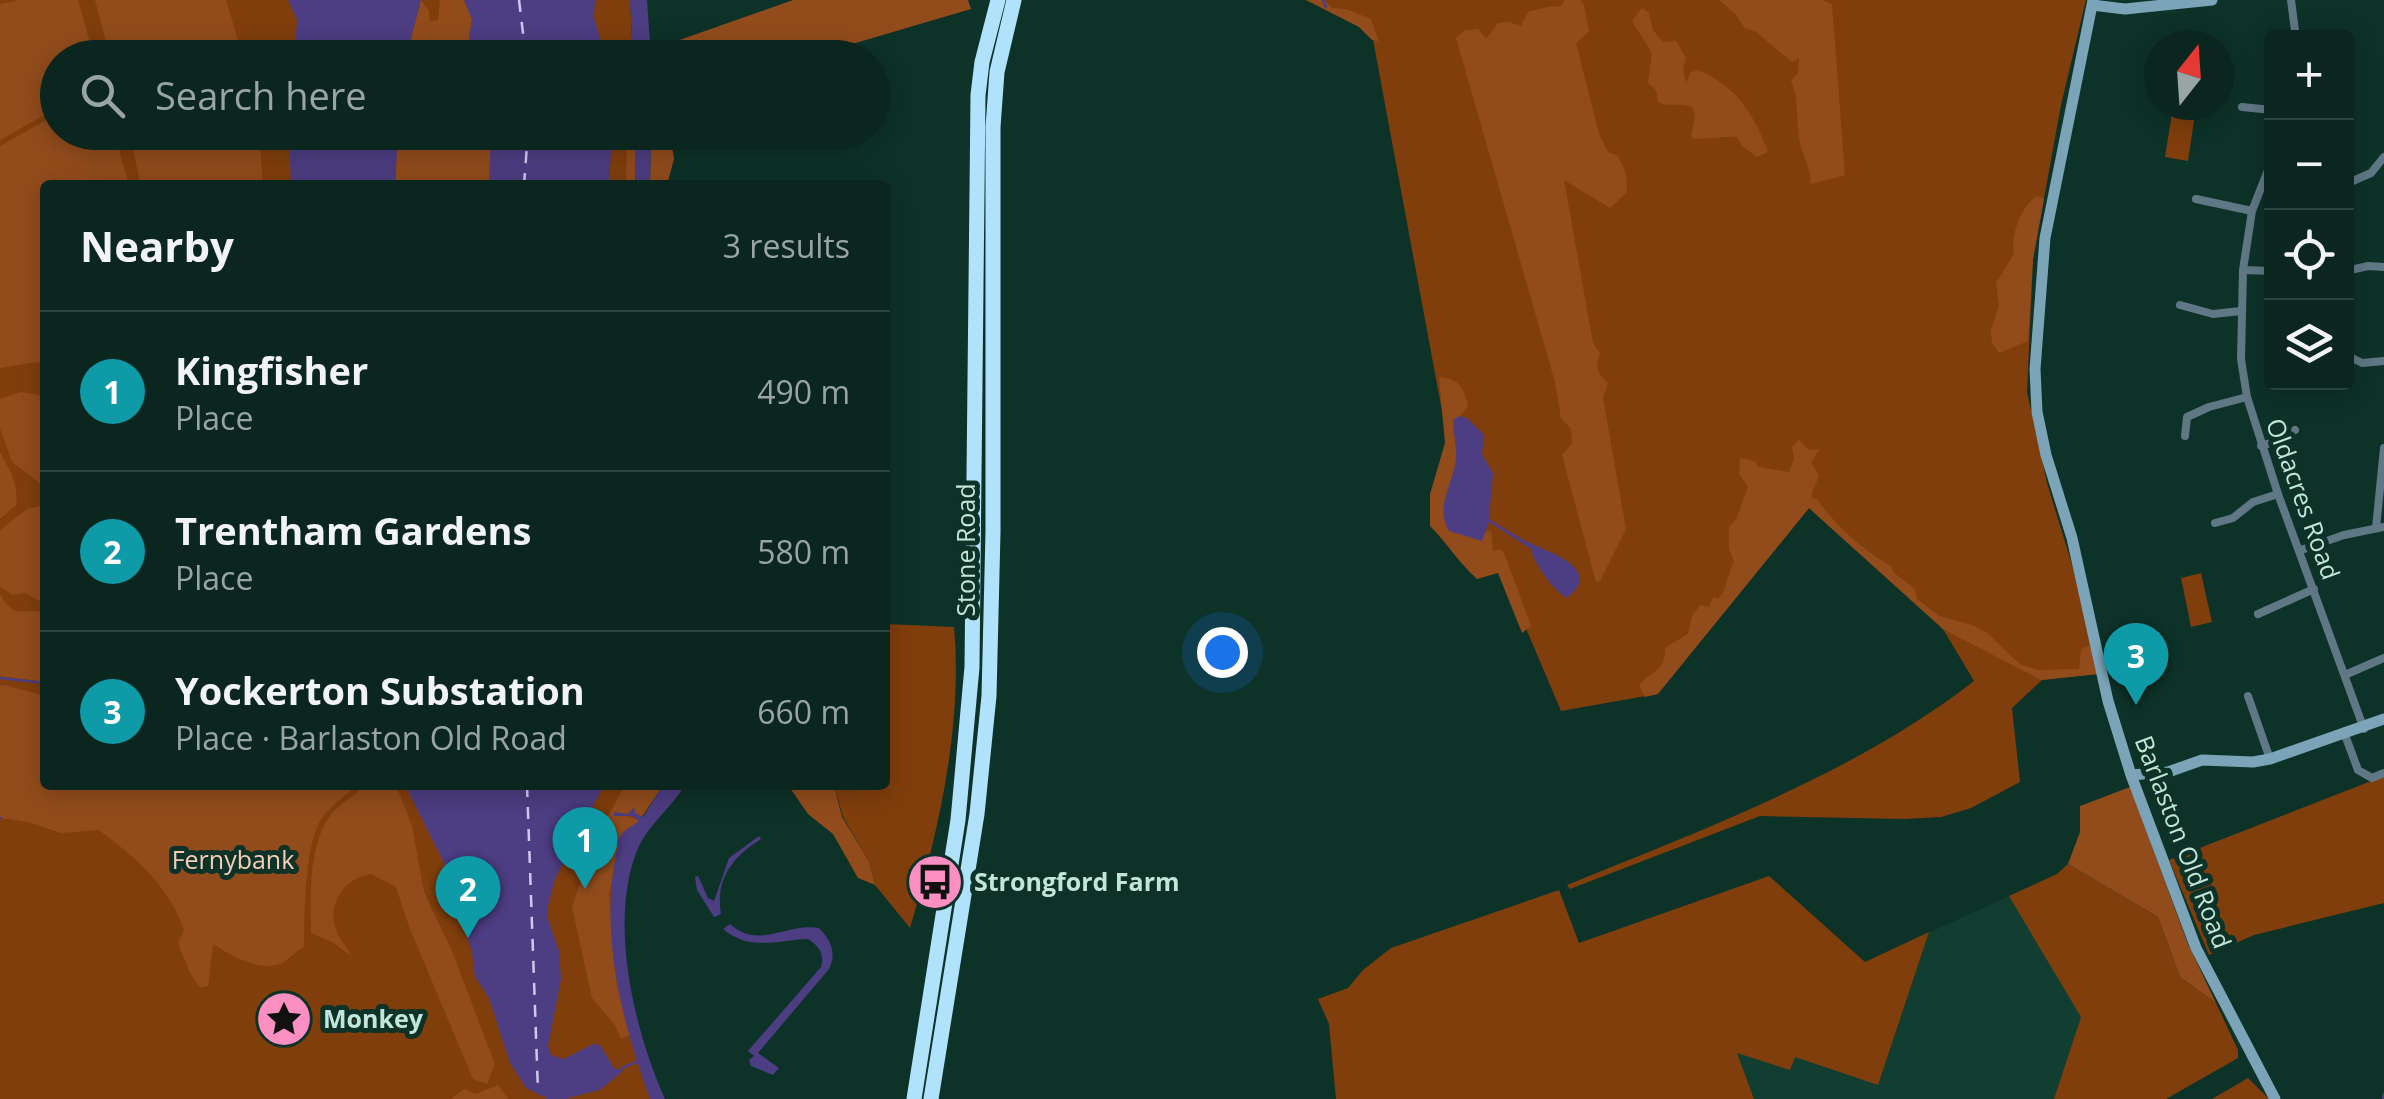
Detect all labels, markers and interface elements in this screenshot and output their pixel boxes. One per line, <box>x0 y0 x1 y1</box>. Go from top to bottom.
north arrow <box>2144 30 2234 120</box>
map controls <box>2264 30 2354 390</box>
button: + <box>2264 30 2354 120</box>
search box <box>40 40 890 150</box>
icon: search <box>75 68 130 123</box>
text: Search here <box>155 69 367 121</box>
button: − <box>2264 120 2354 210</box>
button: locate <box>2264 210 2354 300</box>
text: Nearby <box>80 217 234 274</box>
text: 3 results <box>723 224 850 267</box>
button: layers <box>2264 300 2354 390</box>
text: Kingfisher <box>175 344 368 396</box>
text: 1 <box>103 370 122 413</box>
text: 490 m <box>757 370 850 413</box>
text: Place <box>175 396 253 439</box>
street label: Oldacres Road <box>2259 413 2349 584</box>
street label: Stone Road <box>948 483 982 617</box>
text: Trentham Gardens <box>175 504 531 556</box>
text: 2 <box>103 530 122 573</box>
text: 580 m <box>757 530 850 573</box>
text: Place <box>175 556 253 599</box>
pin: 3 <box>2104 622 2168 705</box>
your location <box>1197 627 1248 678</box>
text: Yockerton Substation <box>175 664 585 716</box>
text: 3 <box>103 690 122 733</box>
text: 660 m <box>757 690 850 733</box>
text: Place · Barlaston Old Road <box>175 716 567 759</box>
street label: Barlaston Old Road <box>2128 730 2240 953</box>
pin: 1 <box>552 806 618 889</box>
park label: Fernybank <box>172 842 294 876</box>
bus stop icon: Strongford Farm <box>905 852 965 912</box>
pin: 2 <box>436 856 500 938</box>
place label: Strongford Farm <box>974 864 1180 898</box>
place icon: Monkey <box>254 989 314 1049</box>
place label: Monkey <box>323 1001 424 1035</box>

